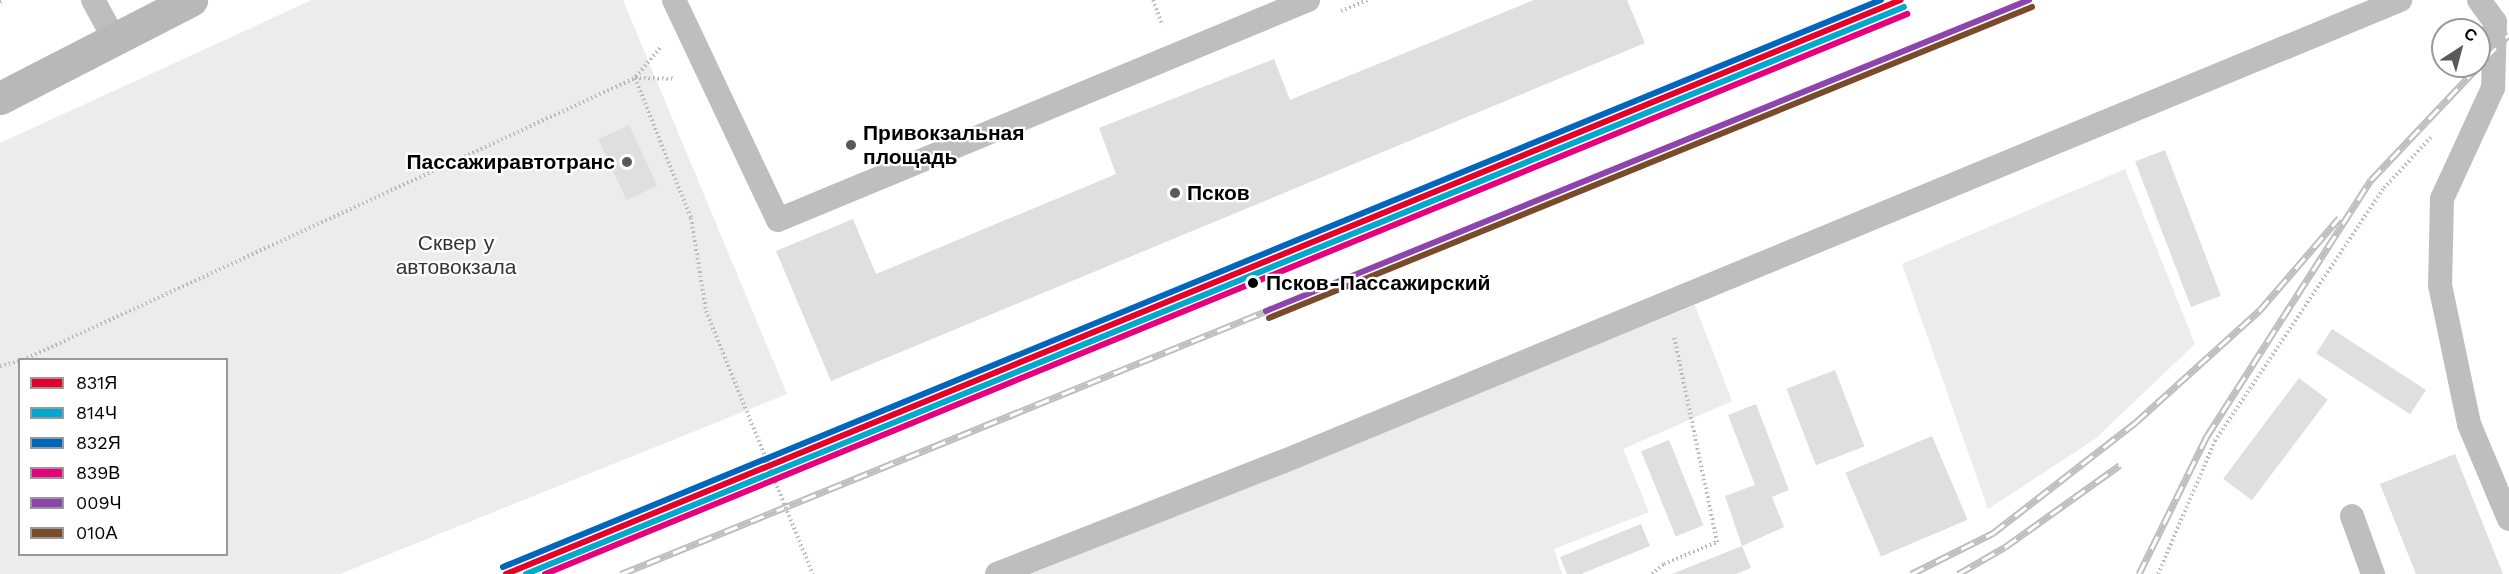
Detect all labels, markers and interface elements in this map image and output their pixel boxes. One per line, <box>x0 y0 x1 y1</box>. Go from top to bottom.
north arrow <box>2431 18 2491 78</box>
text: С <box>2460 24 2481 46</box>
place label: Привокзальная площадь <box>863 120 1025 170</box>
marker: Привокзальная площадь <box>844 138 858 152</box>
place label: Пассажиравтотранс <box>407 149 615 175</box>
marker: Пассажиравтотранс <box>620 155 634 169</box>
place label: Псков <box>1187 180 1250 206</box>
marker: Псков <box>1168 186 1182 200</box>
park label: Сквер у автовокзала <box>396 230 516 280</box>
place label: Псков-Пассажирский <box>1266 270 1491 296</box>
marker: Псков-Пассажирский <box>1244 274 1262 292</box>
legend <box>18 358 228 556</box>
text: 831Я <box>76 372 117 393</box>
text: 814Ч <box>76 402 117 423</box>
text: 832Я <box>76 432 121 453</box>
text: 839В <box>76 462 120 483</box>
text: 009Ч <box>76 492 122 513</box>
text: 010А <box>76 522 117 543</box>

